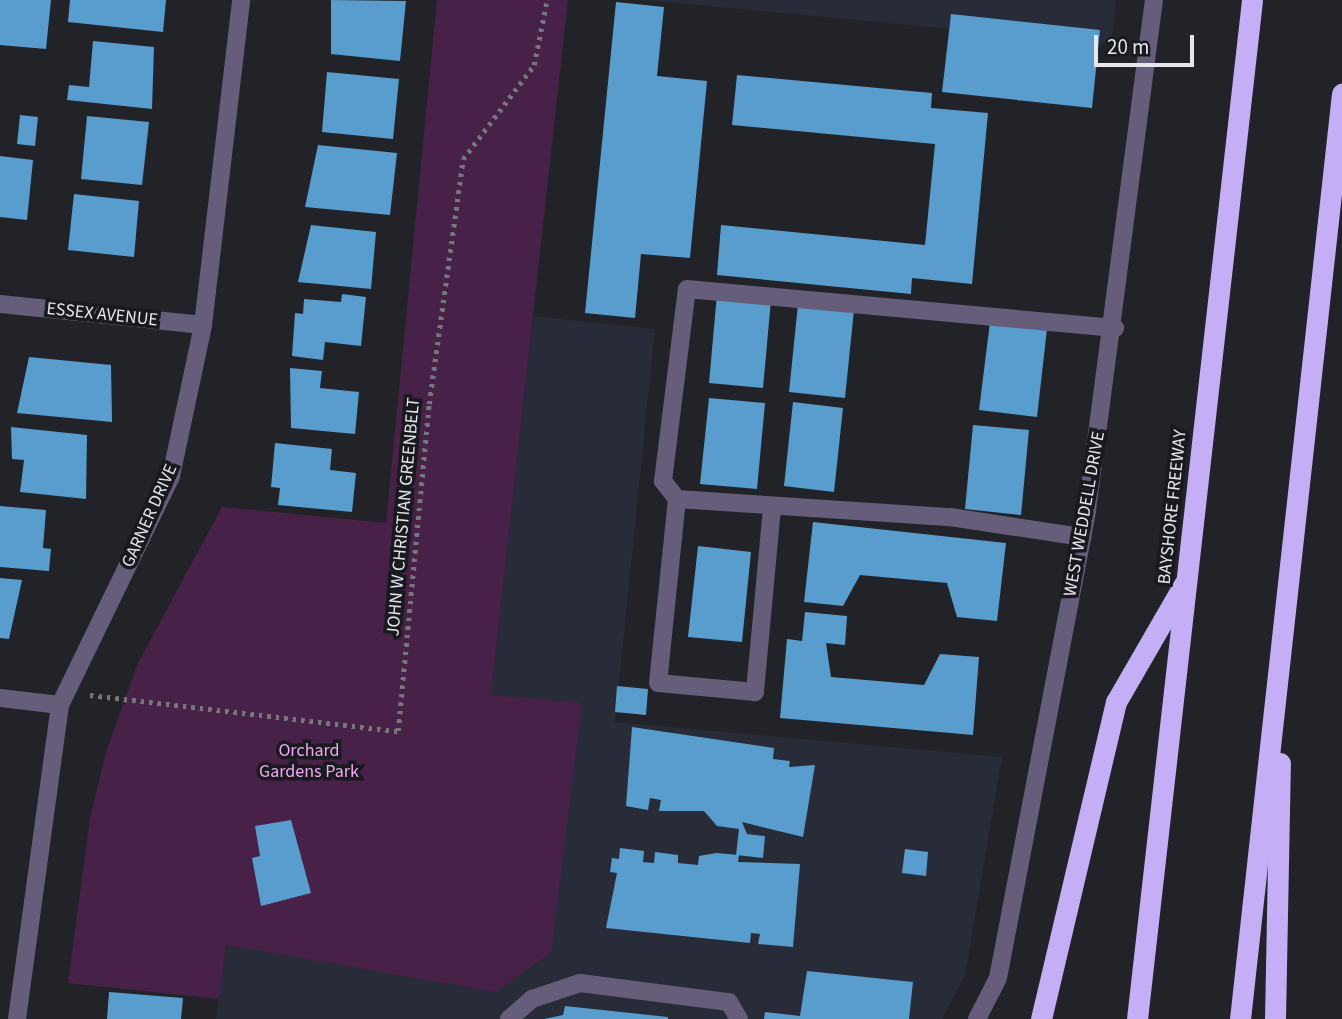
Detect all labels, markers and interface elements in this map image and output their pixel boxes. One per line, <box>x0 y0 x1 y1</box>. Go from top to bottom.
scale bar <box>1097 21 1197 65</box>
text: 20 m <box>1107 32 1149 62</box>
street label: ESSEX AVENUE <box>45 298 159 332</box>
street label: JOHN W CHRISTIAN GREENBELT <box>383 397 425 637</box>
street label: BAYSHORE FREEWAY <box>1154 429 1192 585</box>
street label: WEST WEDDELL DRIVE <box>1060 430 1110 598</box>
street label: GARNER DRIVE <box>118 461 182 571</box>
park label: Orchard Gardens Park <box>259 741 359 784</box>

